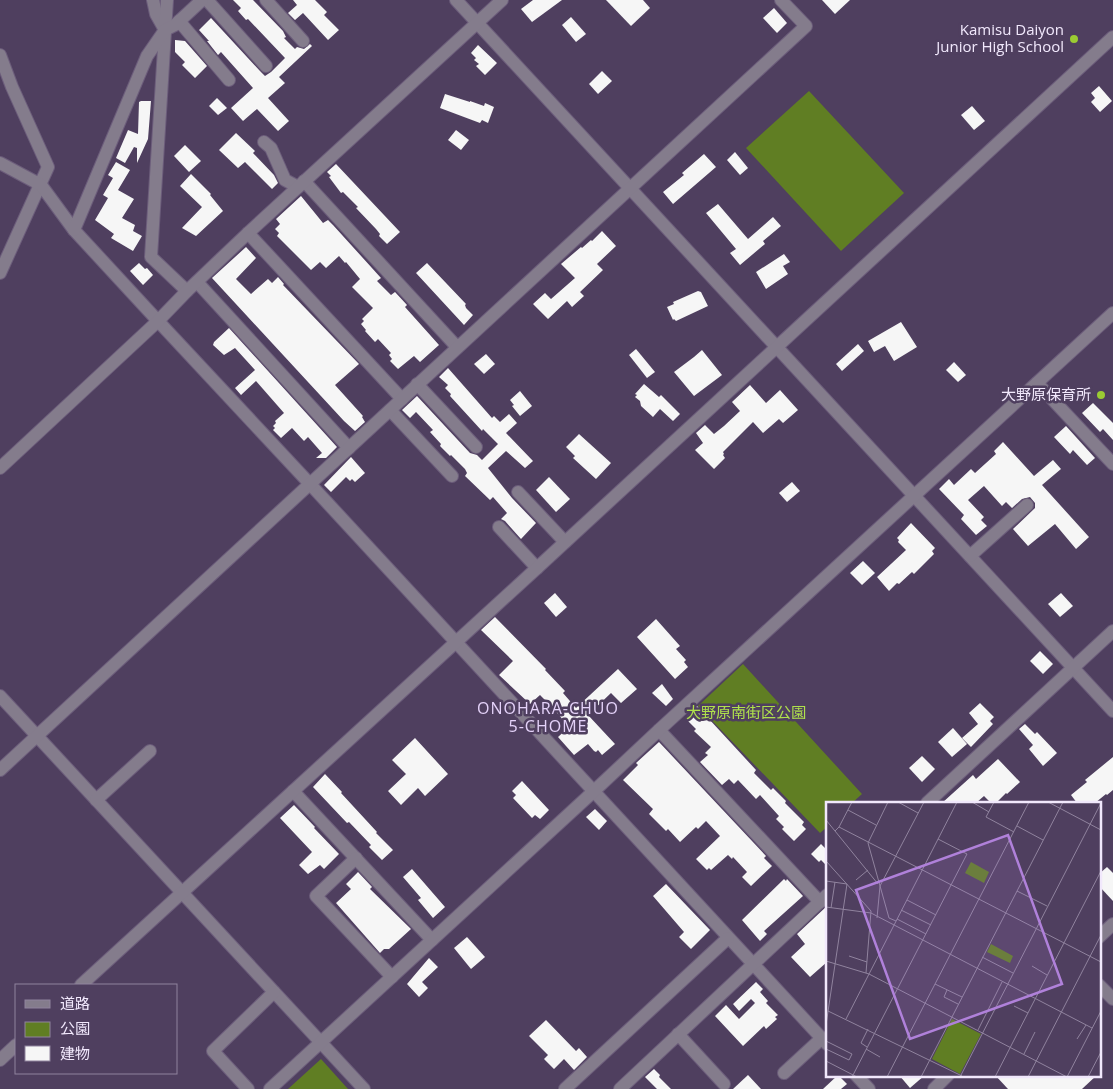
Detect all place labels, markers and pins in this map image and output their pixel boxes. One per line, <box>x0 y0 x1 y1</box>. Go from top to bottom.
place label: Kamisu Daiyon Junior High School <box>934 19 1064 56</box>
marker: Kamisu Daiyon Junior High School <box>1068 33 1080 45</box>
place label: 大野原保育所 <box>1001 384 1091 404</box>
marker: 大野原保育所 <box>1095 389 1107 401</box>

